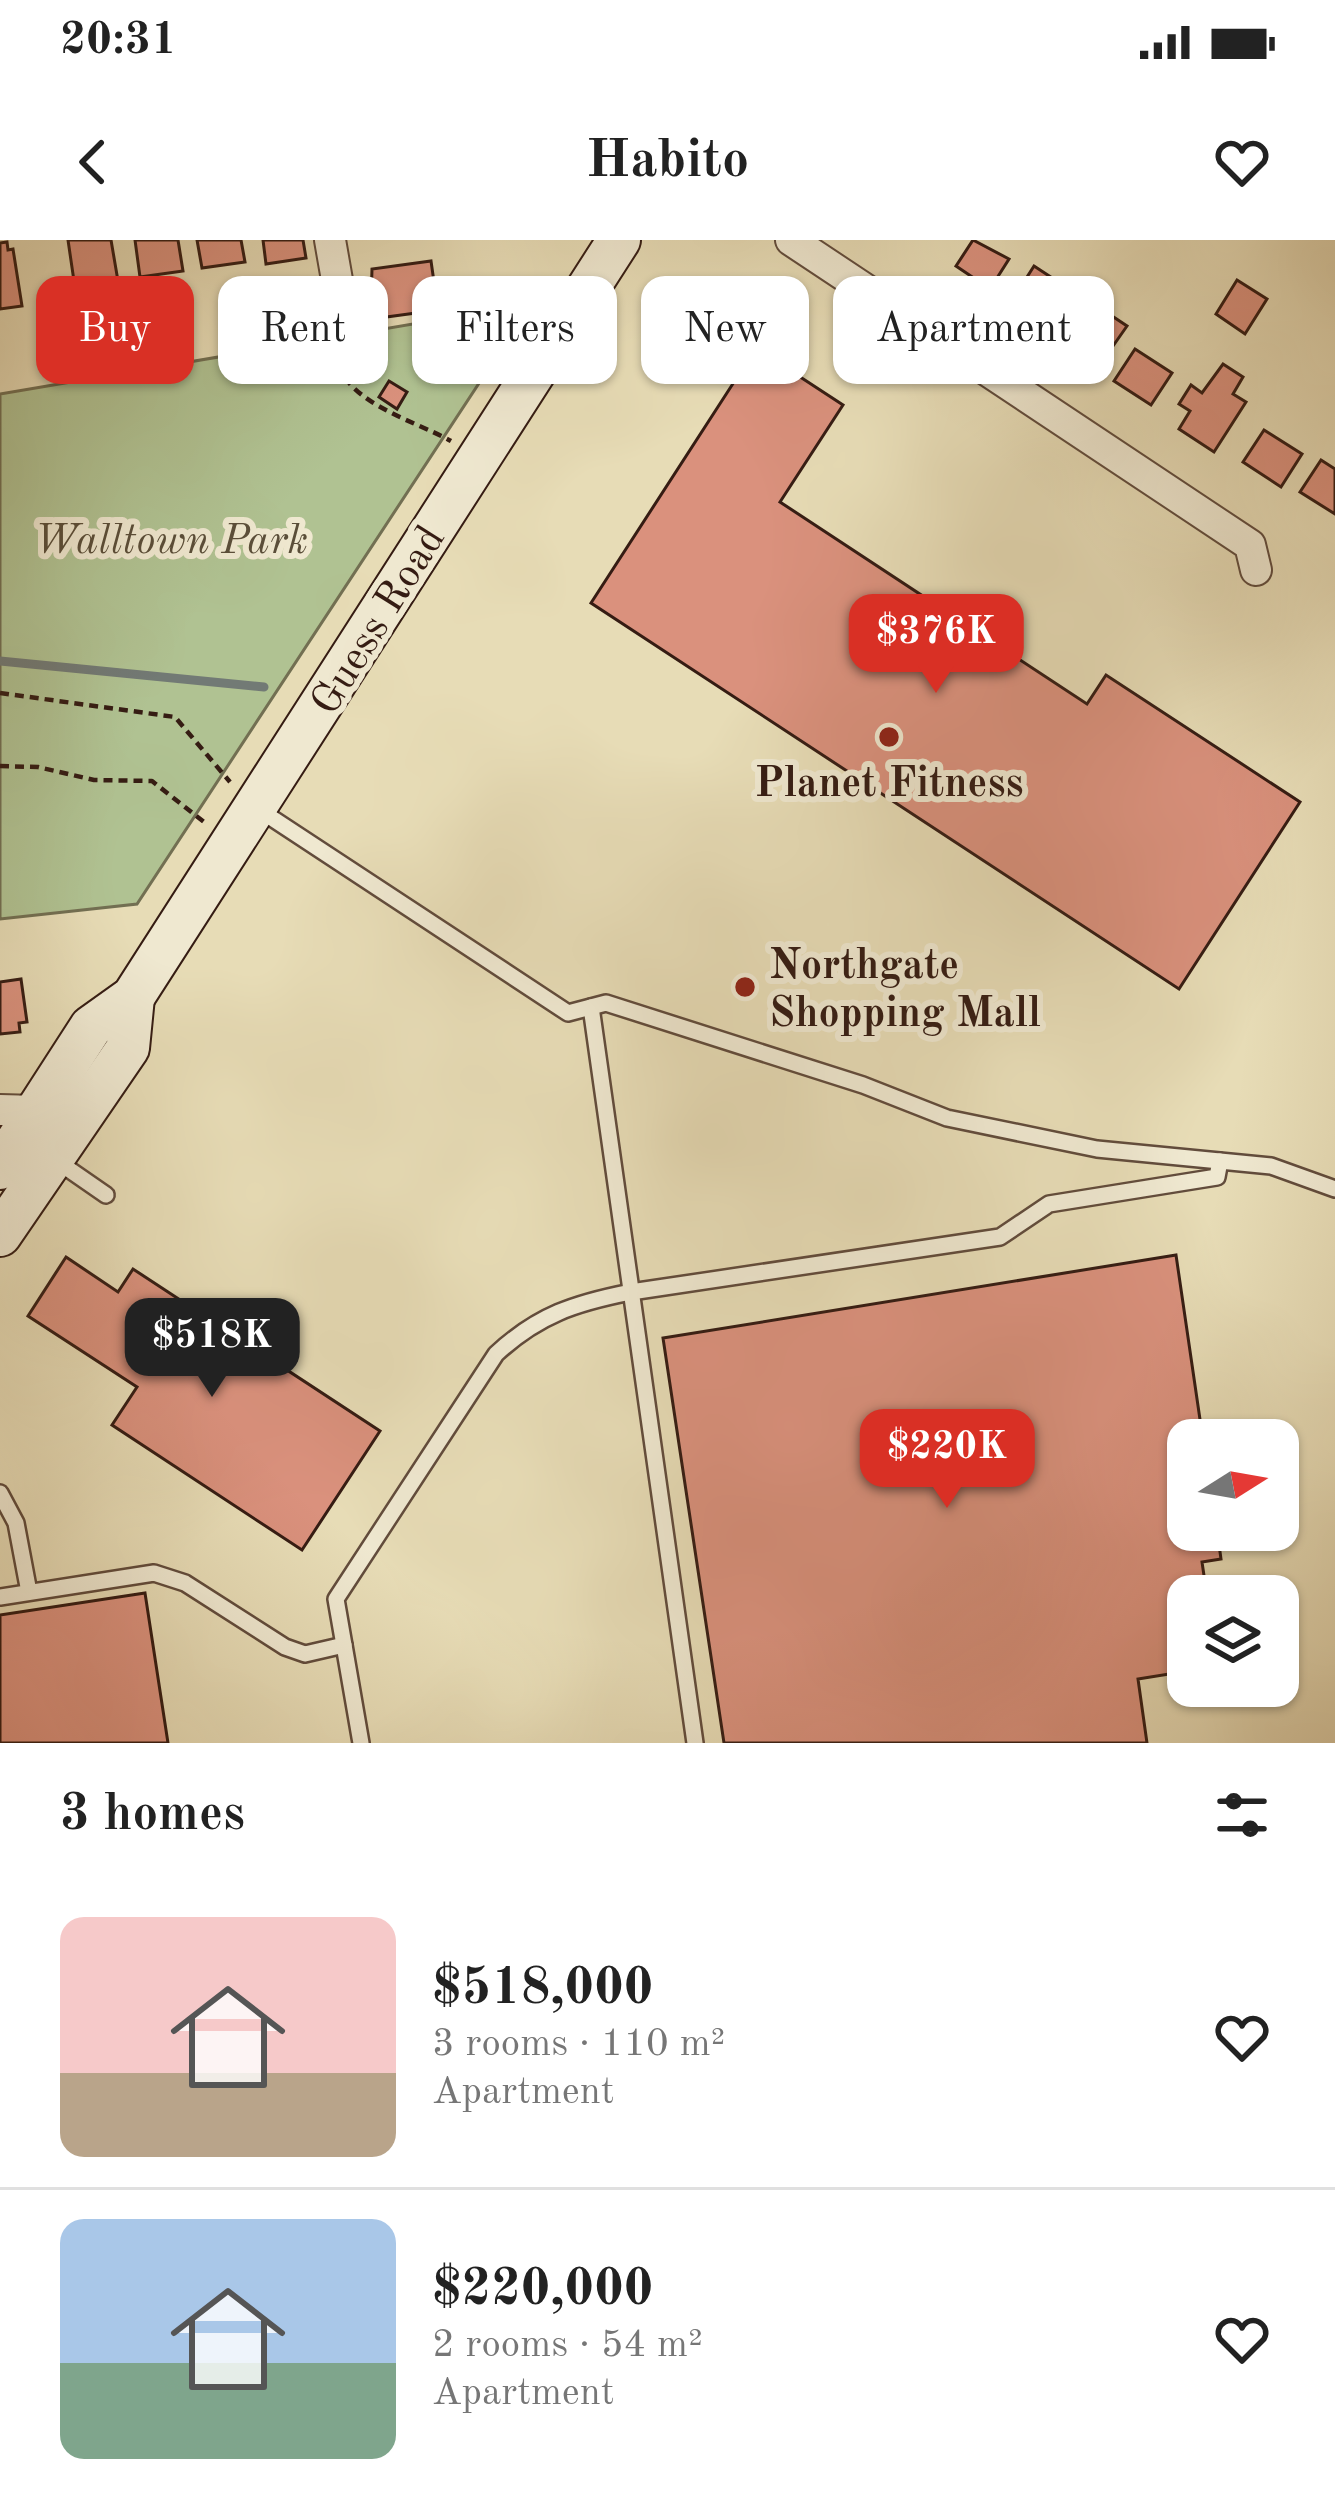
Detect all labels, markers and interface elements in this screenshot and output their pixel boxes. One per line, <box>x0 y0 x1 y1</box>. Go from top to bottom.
text: 20:31 <box>60 19 177 64</box>
icon: back <box>60 129 126 195</box>
icon: heart <box>1209 129 1275 195</box>
text: Habito <box>586 135 749 189</box>
chip: Buy <box>36 276 194 384</box>
chip: Rent <box>218 276 388 384</box>
chip: Filters <box>412 276 617 384</box>
chip: New <box>641 276 809 384</box>
chip: Apartment <box>833 276 1114 384</box>
street label: Guess Road <box>305 519 454 723</box>
park label: Walltown Park <box>34 521 308 563</box>
pin: $376K <box>852 594 1020 696</box>
text: $376K <box>876 613 996 652</box>
marker: Planet Fitness <box>876 724 902 750</box>
place label: Planet Fitness <box>754 764 1024 806</box>
place label: Northgate Shopping Mall <box>769 946 1041 1036</box>
marker: Northgate Shopping Mall <box>732 974 758 1000</box>
pin: $518K <box>128 1298 296 1400</box>
text: $518K <box>152 1317 272 1356</box>
pin: $220K <box>863 1409 1031 1511</box>
north arrow <box>1167 1419 1299 1551</box>
map controls <box>1167 1419 1299 1707</box>
text: $220K <box>887 1428 1007 1467</box>
button: layers <box>1167 1575 1299 1707</box>
icon: filters <box>1209 1782 1275 1848</box>
text: 3 homes <box>60 1790 245 1841</box>
text: $518,000 <box>432 1964 653 2015</box>
icon: home <box>156 1965 300 2109</box>
icon: heart <box>1209 2004 1275 2070</box>
text: 3 rooms · 110 m² <box>432 2025 725 2064</box>
text: Apartment <box>432 2073 615 2112</box>
text: $220,000 <box>432 2265 653 2316</box>
icon: home <box>156 2267 300 2411</box>
icon: heart <box>1209 2306 1275 2372</box>
text: 2 rooms · 54 m² <box>432 2326 703 2365</box>
text: Apartment <box>432 2374 615 2413</box>

